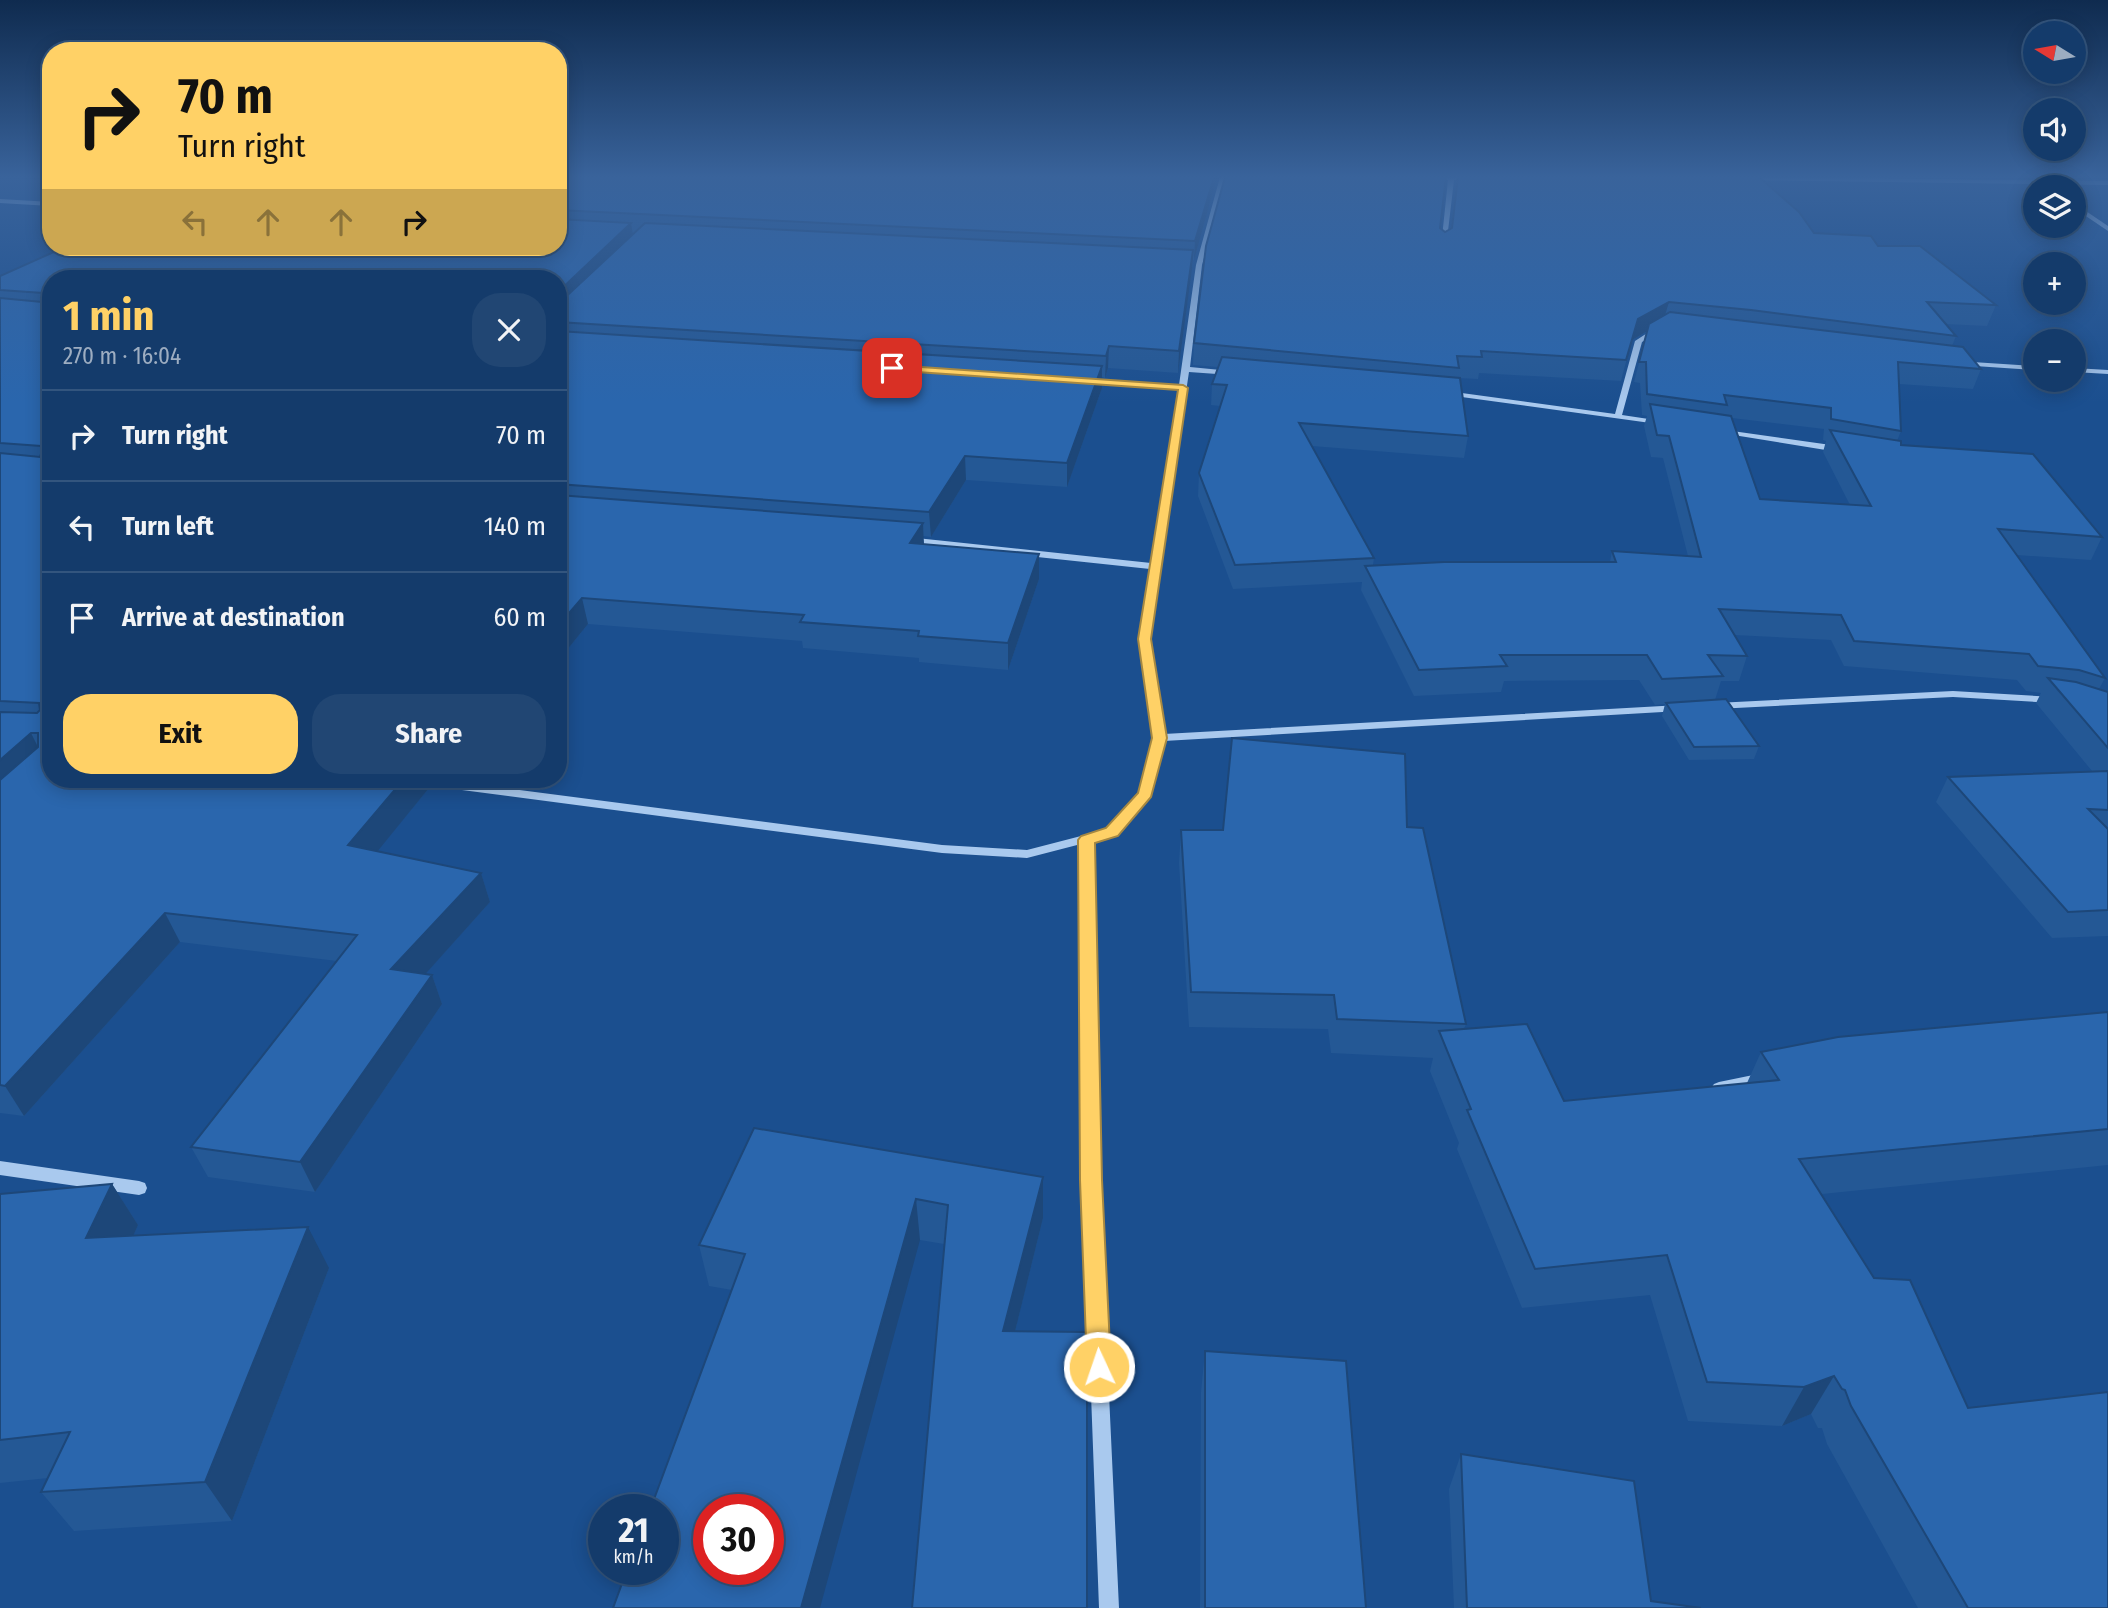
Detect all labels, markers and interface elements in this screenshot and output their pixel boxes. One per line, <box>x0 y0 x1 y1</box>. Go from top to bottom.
north arrow <box>2023 21 2086 84</box>
map controls <box>2023 21 2086 392</box>
text: 70 m <box>178 67 273 126</box>
icon: right <box>63 70 154 161</box>
button: sound <box>2023 98 2086 161</box>
text: Turn right <box>178 127 305 165</box>
button: layers <box>2023 175 2086 238</box>
icon: left <box>176 203 214 241</box>
icon: ahead <box>249 203 287 241</box>
icon: ahead <box>322 203 360 241</box>
icon: right <box>395 203 433 241</box>
button: + <box>2023 252 2086 315</box>
text: 1 min <box>63 291 154 341</box>
button: close <box>472 293 546 367</box>
button: − <box>2023 329 2086 392</box>
pin <box>862 338 922 398</box>
text: 270 m · 16:04 <box>63 342 181 370</box>
icon: arrive <box>873 349 911 387</box>
icon: right <box>63 417 101 455</box>
text: Turn right <box>122 420 228 451</box>
text: 70 m <box>496 420 546 451</box>
icon: left <box>63 508 101 546</box>
text: Turn left <box>122 511 214 542</box>
text: 140 m <box>484 511 546 542</box>
icon: arrive <box>63 599 101 637</box>
text: Arrive at destination <box>122 602 345 633</box>
text: 60 m <box>493 602 546 633</box>
button: Exit <box>63 694 298 774</box>
button: Share <box>312 694 546 774</box>
position arrow <box>1062 1330 1136 1404</box>
speed limit sign: 30 <box>693 1494 784 1585</box>
text: 21 <box>618 1509 649 1551</box>
text: km/h <box>613 1546 654 1568</box>

